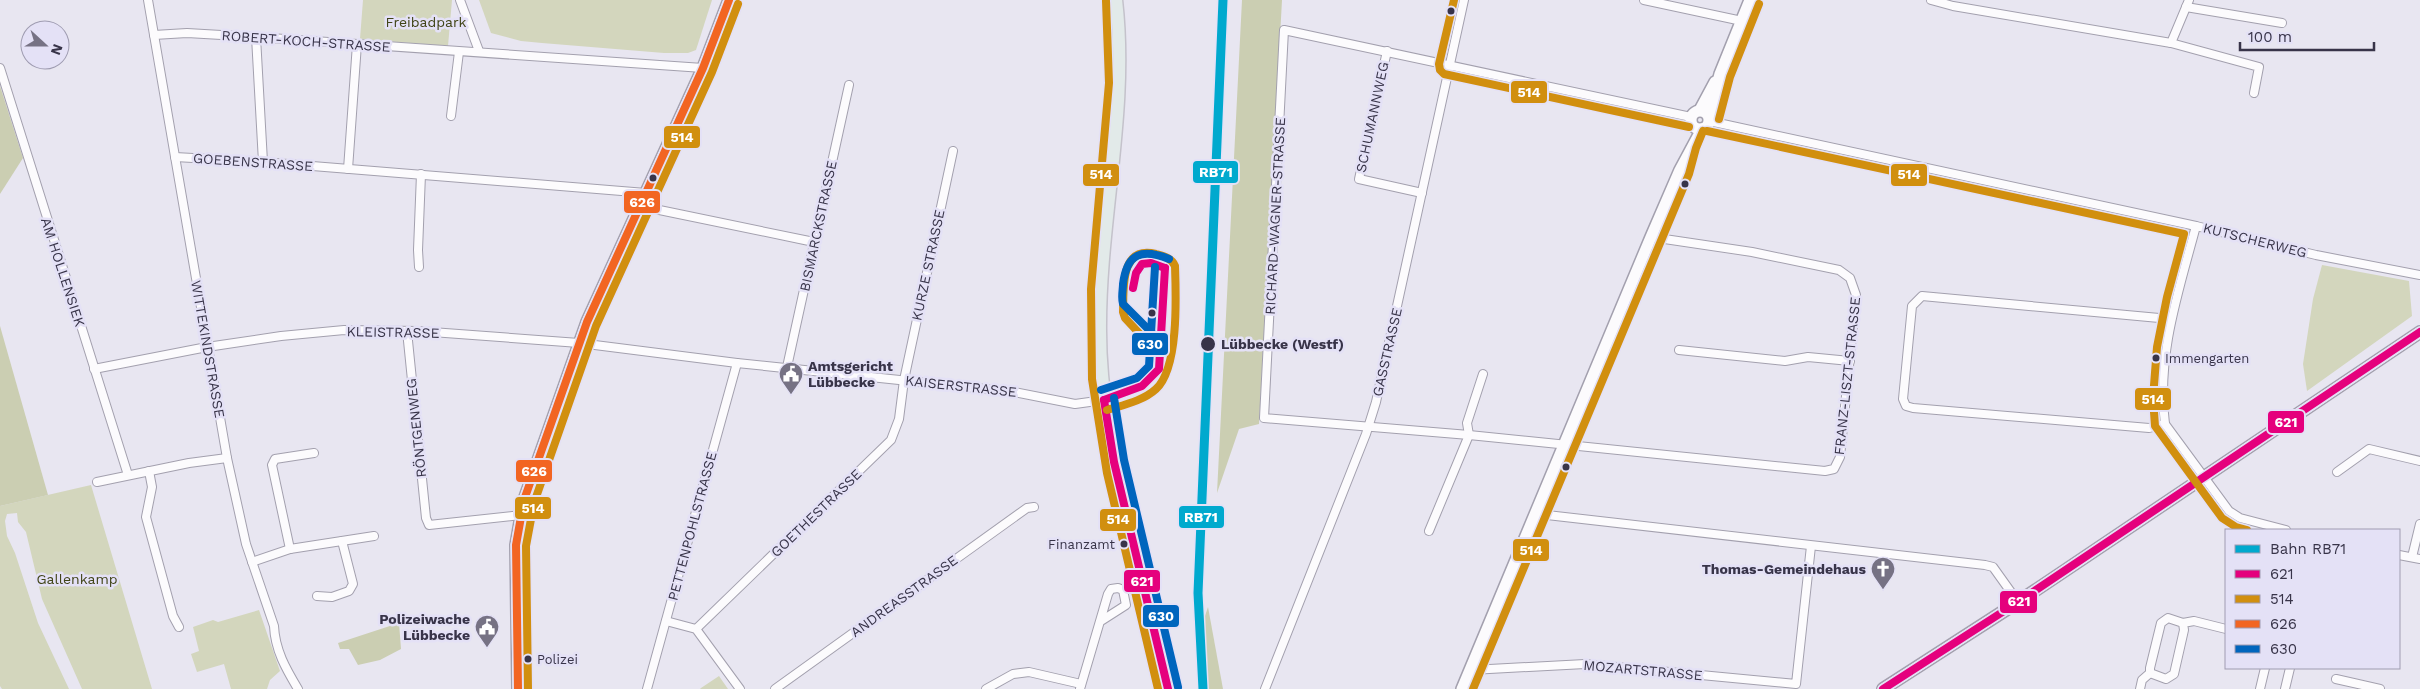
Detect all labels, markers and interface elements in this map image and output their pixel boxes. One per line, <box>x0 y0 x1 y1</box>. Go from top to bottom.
unlabelled marker <box>1446 6 1456 16</box>
park label: Freibadpark <box>385 14 467 30</box>
north arrow <box>20 20 70 70</box>
scale bar <box>2240 20 2374 52</box>
street label: ROBERT-KOCH-STRASSE <box>221 27 391 55</box>
text: 100 m <box>2248 28 2292 46</box>
text: N <box>48 42 66 57</box>
street label: SCHUMANNWEG <box>1352 60 1392 174</box>
line badge: 514 <box>1510 80 1548 104</box>
text: 514 <box>1517 84 1541 100</box>
street label: RICHARD-WAGNER-STRASSE <box>1262 117 1288 315</box>
line badge: 514 <box>663 125 701 149</box>
text: 514 <box>670 129 694 145</box>
street label: GOEBENSTRASSE <box>192 150 314 174</box>
street label: BISMARCKSTRASSE <box>796 159 840 293</box>
line badge: RB71 <box>1192 160 1239 184</box>
line badge: 514 <box>1082 163 1120 187</box>
line badge: 514 <box>1890 163 1928 187</box>
text: RB71 <box>1199 164 1233 180</box>
text: 514 <box>1089 166 1113 182</box>
text: 514 <box>1897 166 1921 182</box>
unlabelled marker <box>648 173 658 183</box>
unlabelled marker <box>1680 179 1690 189</box>
line badge: 626 <box>623 190 661 214</box>
text: 626 <box>629 194 655 210</box>
street label: KURZE STRASSE <box>908 208 948 322</box>
street label: AM HOLLENSIEK <box>38 215 88 329</box>
street label: KUTSCHERWEG <box>2201 219 2309 261</box>
street label: WITTEKINDSTRASSE <box>188 279 228 419</box>
street label: FRANZ-LISZT-STRASSE <box>1831 296 1863 456</box>
street label: GASSTRASSE <box>1369 306 1405 398</box>
unlabelled marker <box>1147 308 1157 318</box>
street label: KLEISTRASSE <box>346 323 440 341</box>
line badge: 630 <box>1131 332 1169 356</box>
marker: Lübbecke (Westf) <box>1199 335 1217 353</box>
text: 630 <box>1137 336 1163 352</box>
place label: Lübbecke (Westf) <box>1221 336 1344 352</box>
place label: Immengarten <box>2165 351 2249 366</box>
marker: Immengarten <box>2151 353 2161 363</box>
place label: Amtsgericht Lübbecke <box>808 358 893 390</box>
public building icon: Amtsgericht Lübbecke <box>778 361 804 395</box>
street label: KAISERSTRASSE <box>904 372 1018 400</box>
street label: RÖNTGENWEG <box>403 378 429 478</box>
line badge: 514 <box>2134 387 2172 411</box>
text: 514 <box>2141 391 2165 407</box>
line badge: 621 <box>2267 410 2305 434</box>
text: 621 <box>2274 414 2298 430</box>
street label: PETTENPOHLSTRASSE <box>664 450 720 602</box>
line badge: 626 <box>515 459 553 483</box>
unlabelled marker <box>1561 462 1571 472</box>
text: 626 <box>521 463 547 479</box>
street label: GOETHESTRASSE <box>767 466 865 560</box>
line badge: 514 <box>514 496 552 520</box>
text: 514 <box>521 500 545 516</box>
line badge: RB71 <box>1178 505 1225 529</box>
line badge: 514 <box>1099 508 1137 532</box>
text: RB71 <box>1184 509 1218 525</box>
text: 514 <box>1106 511 1130 527</box>
legend <box>2225 529 2400 669</box>
place label: Finanzamt <box>1048 537 1116 552</box>
line badge: 514 <box>1512 538 1550 562</box>
marker: Finanzamt <box>1119 539 1129 549</box>
text: Bahn RB71 <box>2270 540 2346 558</box>
text: 514 <box>1519 542 1543 558</box>
street label: ANDREASSTRASSE <box>847 552 961 640</box>
church icon: Thomas-Gemeindehaus <box>1870 556 1896 590</box>
place label: Thomas-Gemeindehaus <box>1702 561 1867 577</box>
text: 621 <box>2270 565 2294 583</box>
line badge: 621 <box>1123 569 1161 593</box>
park label: Gallenkamp <box>36 571 118 587</box>
text: 621 <box>1130 573 1154 589</box>
line badge: 621 <box>1999 590 2038 614</box>
text: 514 <box>2270 590 2294 608</box>
text: 621 <box>2007 593 2031 609</box>
line badge: 630 <box>1142 604 1180 628</box>
text: 630 <box>1148 608 1174 624</box>
place label: Polizeiwache Lübbecke <box>379 611 470 643</box>
public building icon: Polizeiwache Lübbecke <box>474 614 500 648</box>
text: 626 <box>2270 615 2297 633</box>
text: 630 <box>2270 640 2297 658</box>
place label: Polizei <box>537 652 578 667</box>
marker: Polizei <box>523 654 533 664</box>
street label: MOZARTSTRASSE <box>1583 657 1703 683</box>

